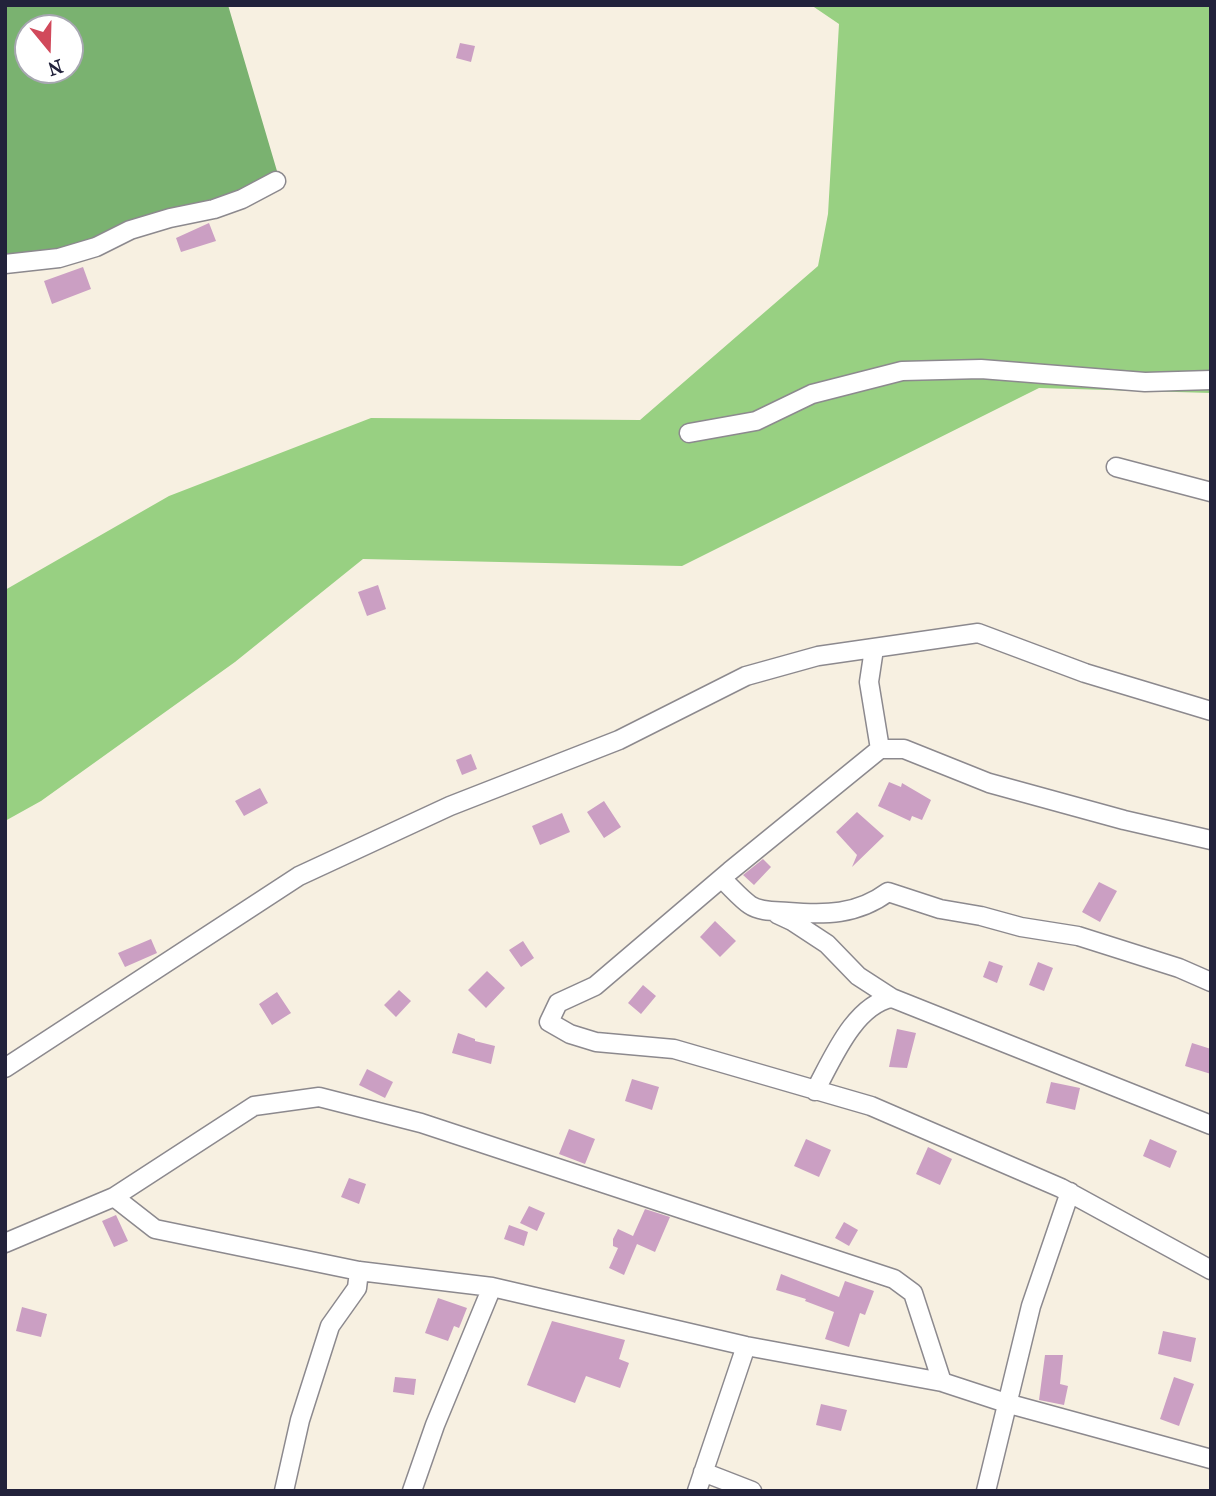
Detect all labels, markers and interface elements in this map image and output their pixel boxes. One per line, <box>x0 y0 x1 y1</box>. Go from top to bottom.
north arrow <box>14 14 84 84</box>
text: N <box>45 54 66 80</box>

